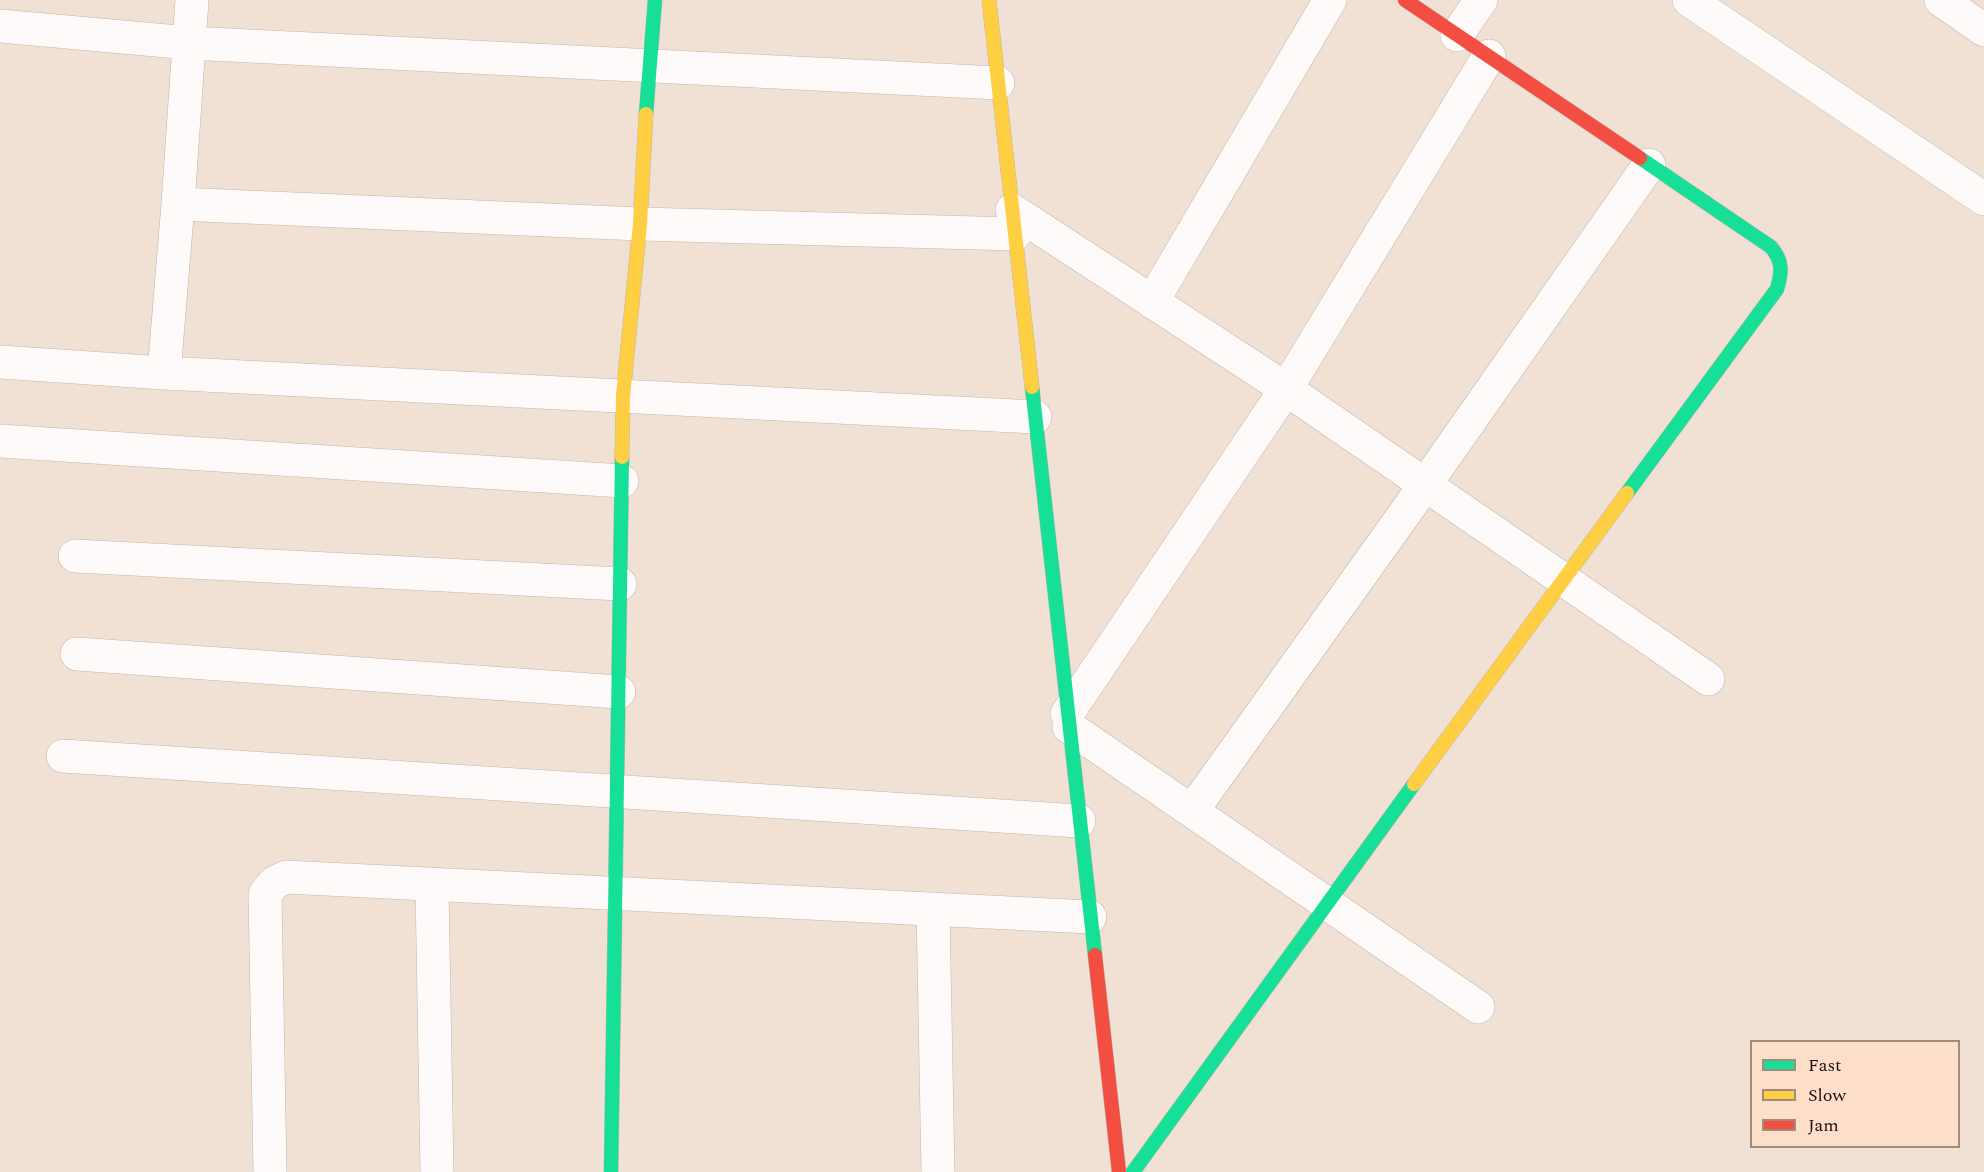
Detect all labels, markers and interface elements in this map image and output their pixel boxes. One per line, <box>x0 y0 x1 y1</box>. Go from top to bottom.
legend <box>1750 1040 1960 1148</box>
text: Fast <box>1808 1052 1841 1079</box>
text: Slow <box>1808 1082 1846 1109</box>
text: Jam <box>1808 1112 1839 1139</box>

